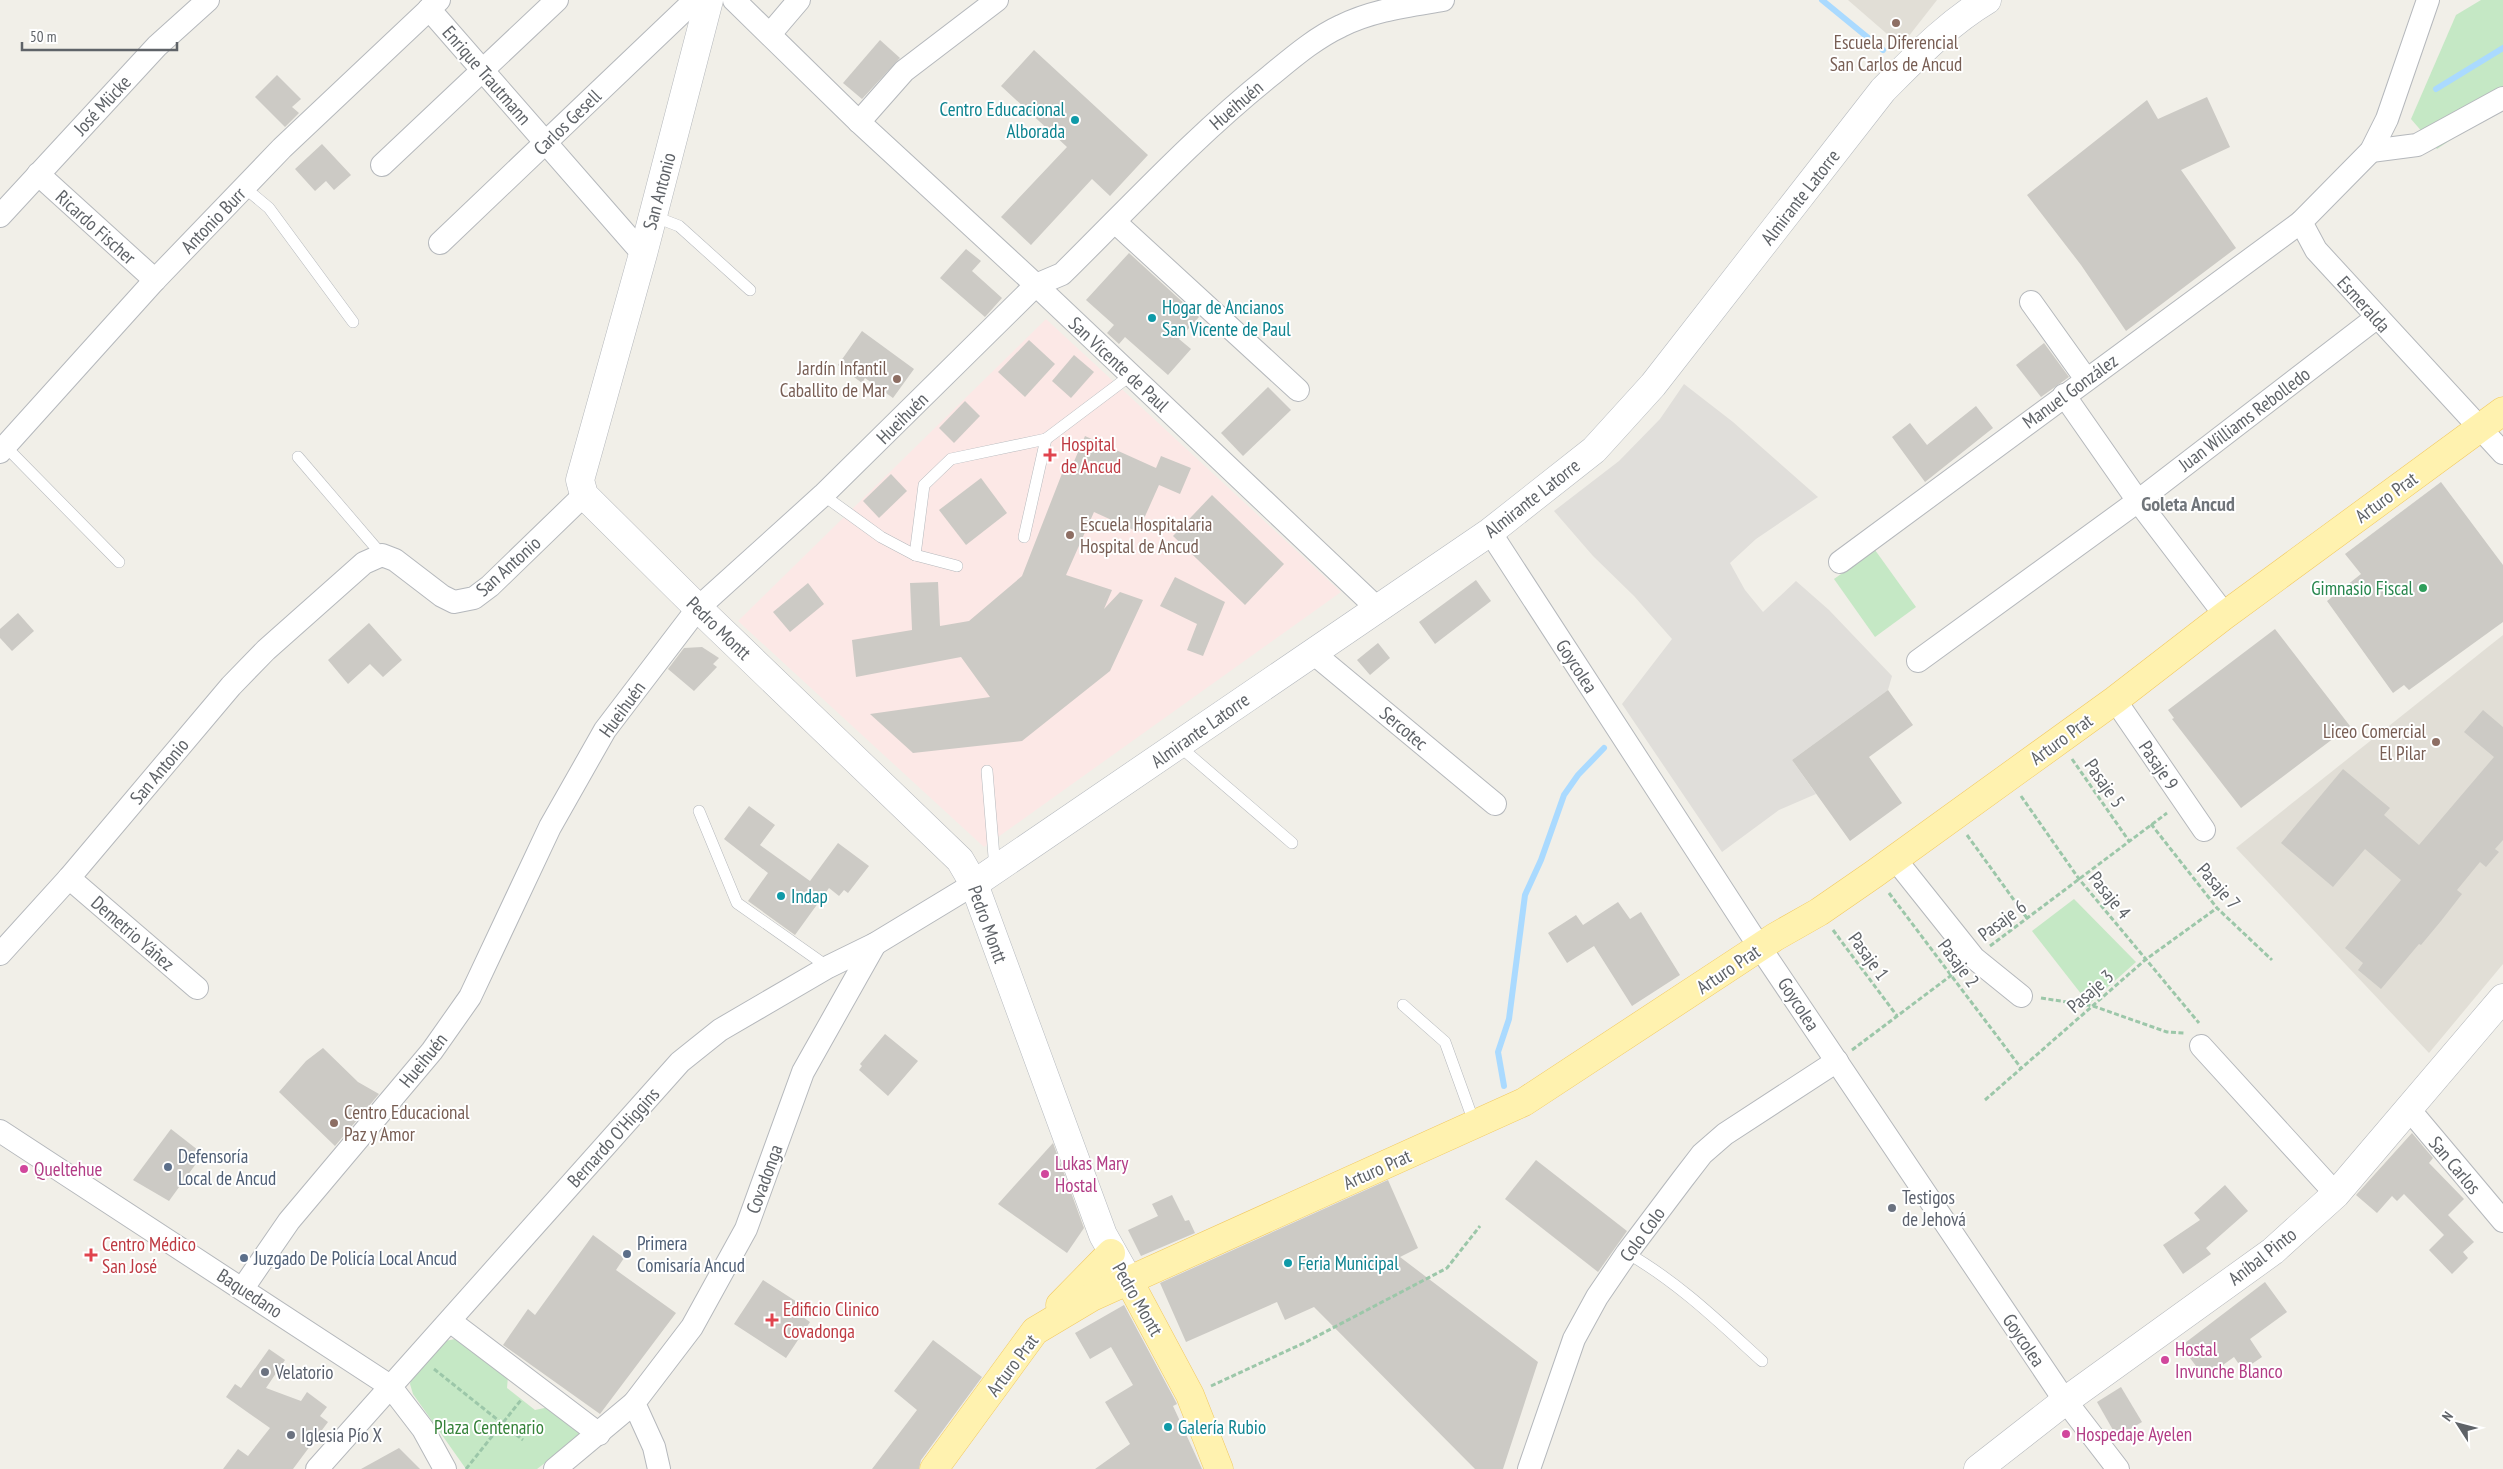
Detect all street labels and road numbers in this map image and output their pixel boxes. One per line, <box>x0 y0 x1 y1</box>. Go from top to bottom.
street label: Enrique Trautmann <box>437 21 537 129</box>
street label: José Mücke <box>68 70 136 141</box>
street label: Hueihuén <box>1204 75 1268 135</box>
street label: Carlos Gesell <box>528 84 606 160</box>
street label: Almirante Latorre <box>1755 144 1845 250</box>
street label: San Antonio <box>637 150 681 232</box>
street label: Antonio Burr <box>176 181 251 258</box>
street label: Ricardo Fischer <box>51 185 142 270</box>
street label: Esmeralda <box>2332 271 2396 337</box>
street label: San Vicente de Paul <box>1064 311 1175 417</box>
street label: Manuel González <box>2018 348 2122 434</box>
street label: Juan Williams Rebolledo <box>2173 362 2315 477</box>
street label: Hueihuén <box>871 387 933 449</box>
street label: Almirante Latorre <box>1479 453 1585 543</box>
street label: Arturo Prat <box>2350 466 2423 528</box>
street label: San Antonio <box>471 531 545 601</box>
street label: Pedro Montt <box>682 591 757 665</box>
street label: Goycolea <box>1551 635 1603 697</box>
street label: Hueihuén <box>594 676 650 742</box>
street label: Almirante Latorre <box>1146 687 1254 773</box>
street label: Sercotec <box>1375 701 1433 755</box>
street label: Arturo Prat <box>2025 708 2098 770</box>
street label: San Antonio <box>124 733 194 809</box>
street label: Pasaje 9 <box>2134 736 2184 794</box>
street label: Pasaje 5 <box>2080 754 2130 812</box>
street label: Pasaje 7 <box>2192 858 2246 914</box>
street label: Pasaje 4 <box>2084 866 2137 924</box>
street label: Pedro Montt <box>963 882 1013 967</box>
street label: Demetrio Yáñez <box>86 890 180 976</box>
street label: Pasaje 6 <box>1973 894 2031 946</box>
street label: Pasaje 1 <box>1843 927 1895 985</box>
street label: Pasaje 2 <box>1933 934 1985 992</box>
street label: Arturo Prat <box>1692 939 1765 999</box>
street label: Pasaje 3 <box>2062 964 2118 1018</box>
street label: Goycolea <box>1773 973 1825 1035</box>
street label: Hueihuén <box>394 1028 452 1092</box>
street label: Bernardo O'Higgins <box>562 1082 664 1192</box>
street label: San Carlos <box>2424 1131 2486 1199</box>
street label: Covadonga <box>740 1141 788 1217</box>
street label: Arturo Prat <box>1339 1143 1415 1195</box>
street label: Colo Colo <box>1614 1202 1670 1266</box>
street label: Aníbal Pinto <box>2223 1222 2301 1290</box>
street label: Pedro Montt <box>1107 1258 1169 1341</box>
street label: Baquedano <box>213 1263 287 1323</box>
street label: Goycolea <box>1998 1309 2050 1371</box>
street label: Arturo Prat <box>981 1329 1044 1401</box>

